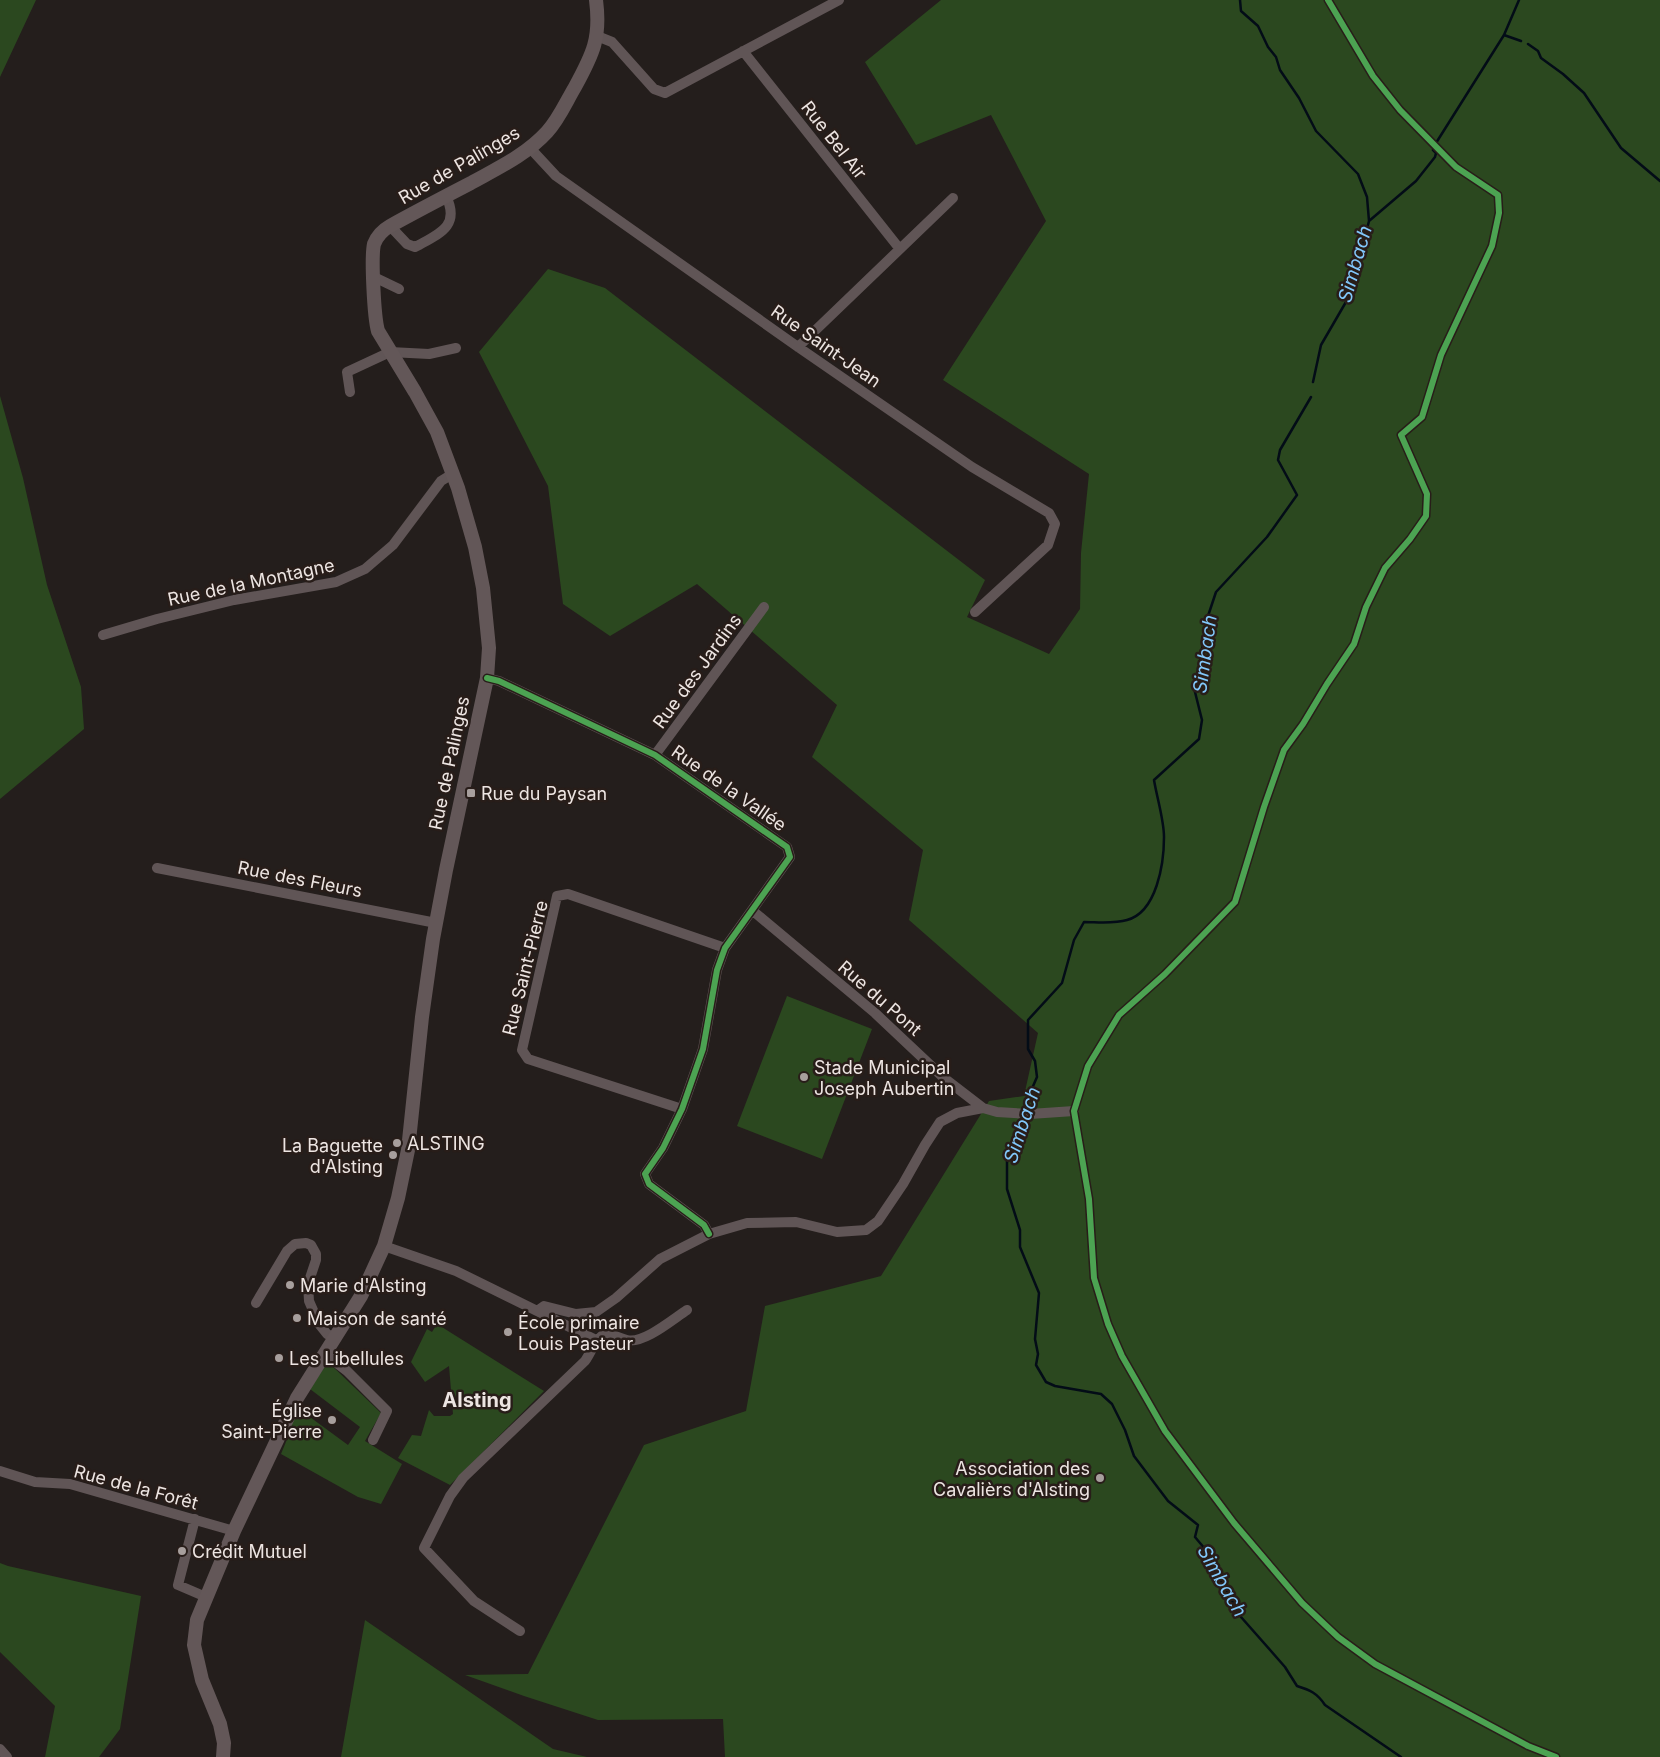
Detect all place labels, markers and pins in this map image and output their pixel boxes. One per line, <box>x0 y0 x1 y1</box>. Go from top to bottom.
place label: Rue du Paysan <box>481 783 607 804</box>
marker: Rue du Paysan <box>465 787 477 799</box>
place label: Stade Municipal Joseph Aubertin <box>814 1057 954 1099</box>
marker: Stade Municipal Joseph Aubertin <box>798 1071 810 1083</box>
place label: ALSTING <box>407 1133 485 1154</box>
place label: La Baguette d'Alsting <box>282 1135 383 1177</box>
marker: ALSTING <box>391 1137 403 1149</box>
marker: La Baguette d'Alsting <box>387 1149 399 1161</box>
place label: Marie d'Alsting <box>300 1275 427 1296</box>
marker: Marie d'Alsting <box>284 1279 296 1291</box>
place label: Maison de santé <box>307 1308 447 1329</box>
place label: École primaire Louis Pasteur <box>518 1311 639 1354</box>
marker: Maison de santé <box>291 1312 303 1324</box>
marker: École primaire Louis Pasteur <box>502 1326 514 1338</box>
place label: Les Libellules <box>289 1348 404 1369</box>
marker: Les Libellules <box>273 1352 285 1364</box>
place label: Église Saint-Pierre <box>221 1399 322 1442</box>
marker: Église Saint-Pierre <box>326 1414 338 1426</box>
place label: Association des Cavalièrs d'Alsting <box>933 1458 1090 1500</box>
marker: Association des Cavalièrs d'Alsting <box>1094 1472 1106 1484</box>
place label: Crédit Mutuel <box>192 1541 307 1562</box>
marker: Crédit Mutuel <box>176 1545 188 1557</box>

